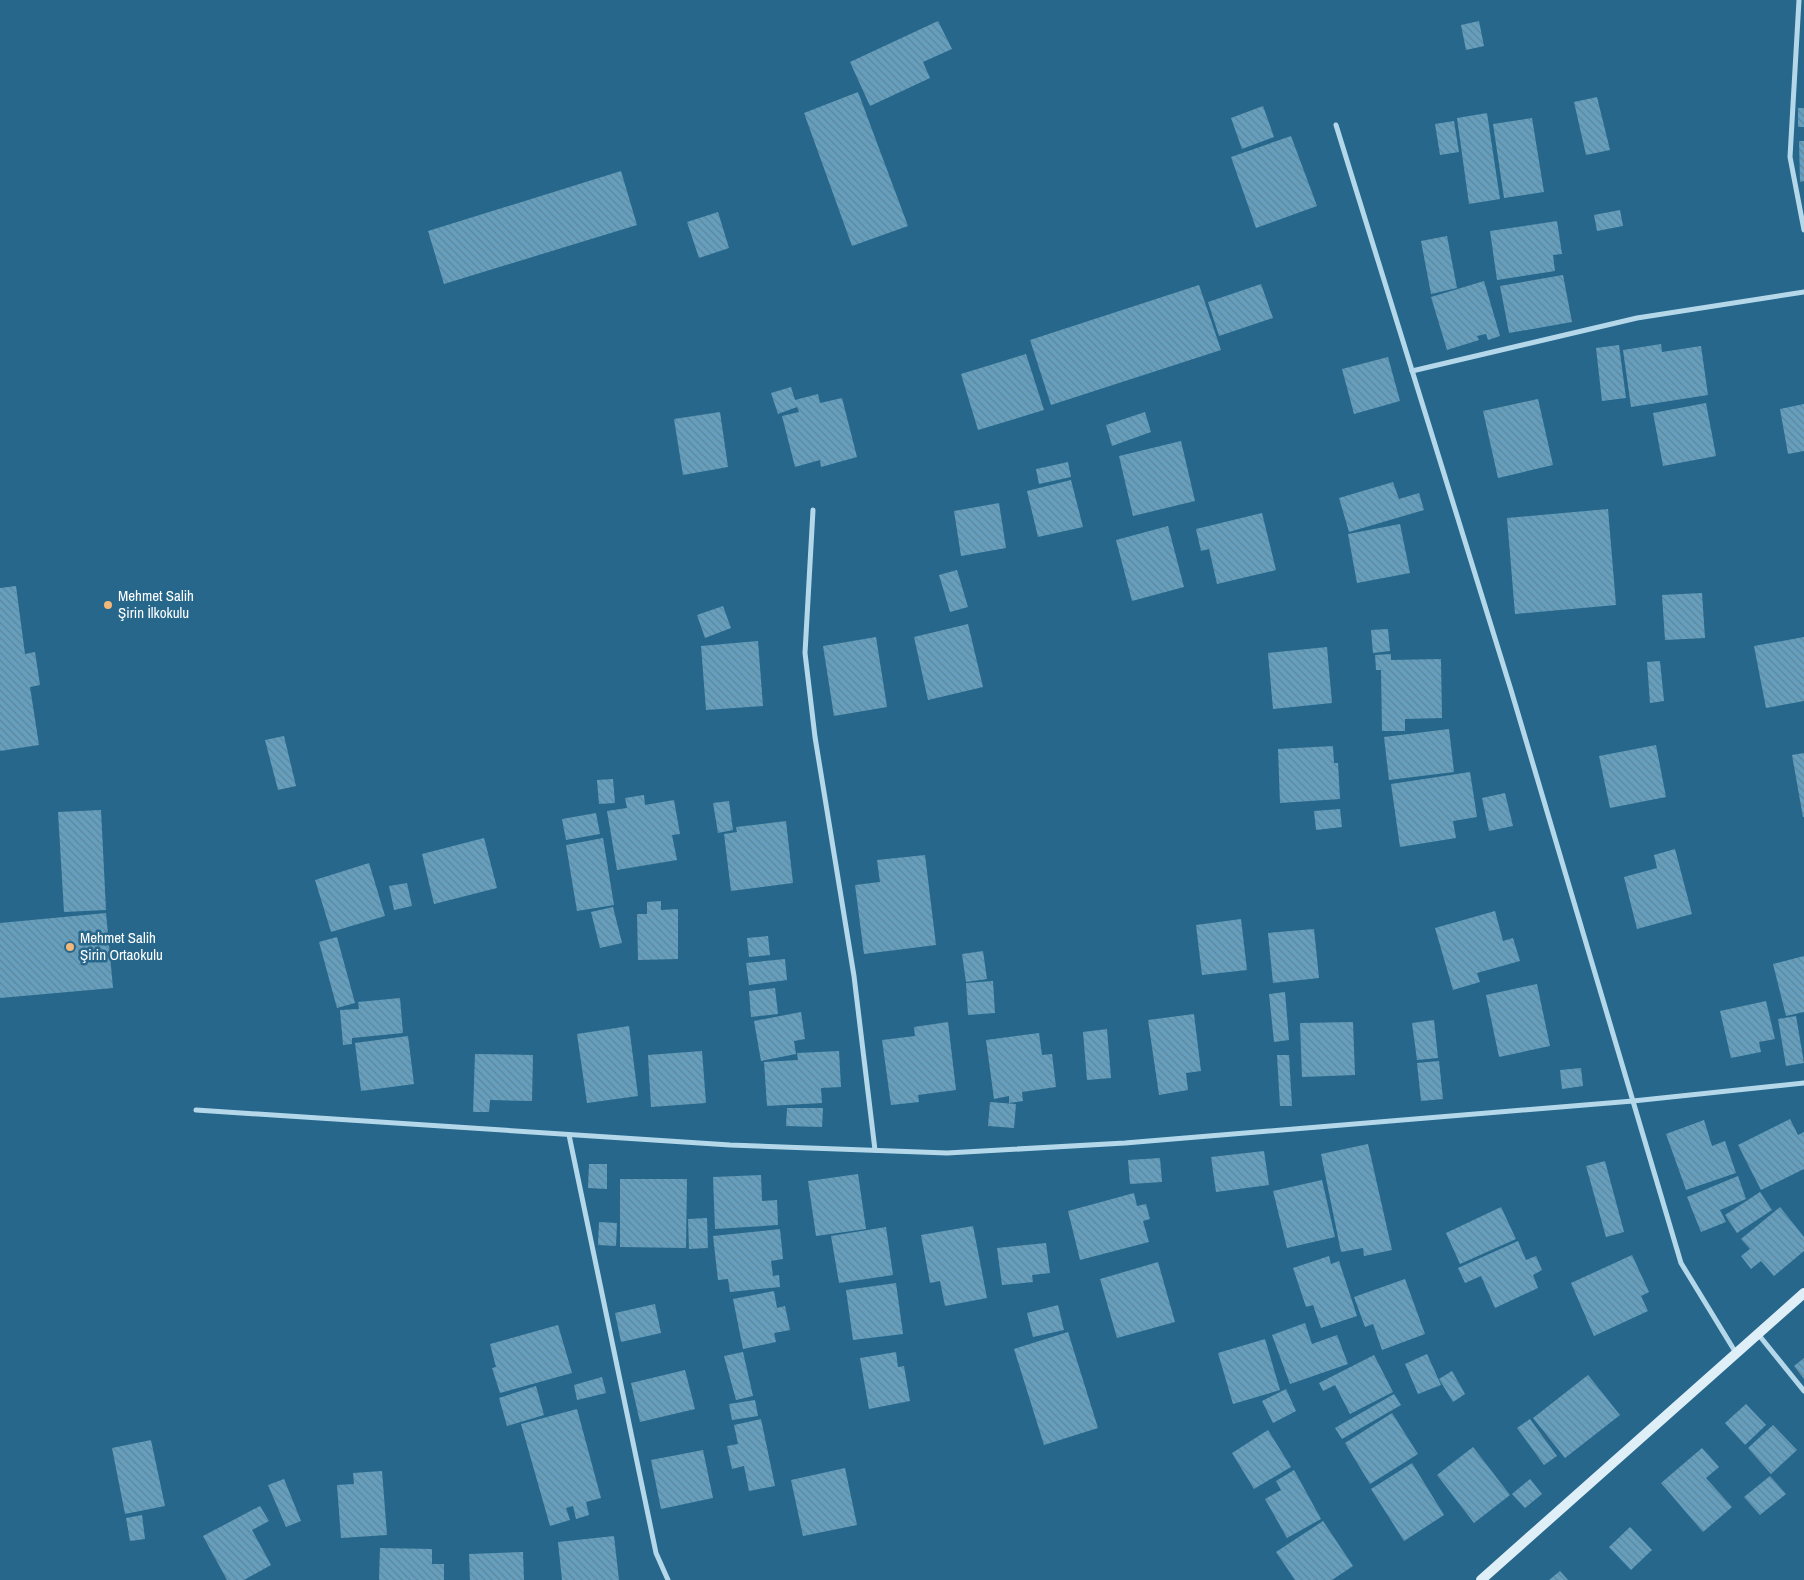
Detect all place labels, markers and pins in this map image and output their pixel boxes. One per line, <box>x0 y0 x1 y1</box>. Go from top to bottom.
place label: Mehmet Salih Şirin İlkokulu <box>118 585 194 623</box>
marker: Mehmet Salih Şirin İlkokulu <box>102 599 114 611</box>
place label: Mehmet Salih Şirin Ortaokulu <box>80 927 163 965</box>
marker: Mehmet Salih Şirin Ortaokulu <box>64 941 76 953</box>

